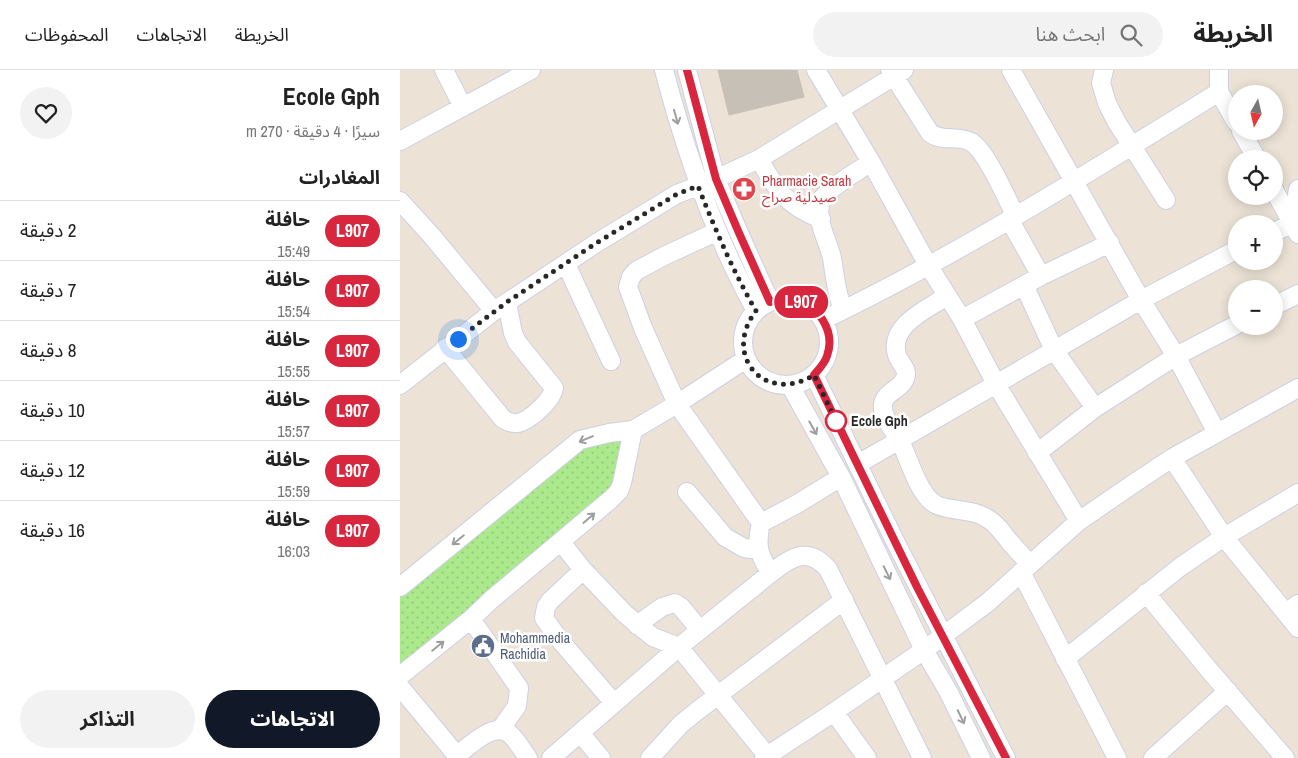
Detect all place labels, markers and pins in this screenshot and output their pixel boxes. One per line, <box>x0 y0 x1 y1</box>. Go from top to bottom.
place label: Pharmacie Sarah صيدلية صراح <box>762 172 851 208</box>
pharmacy icon: Pharmacie Sarah صيدلية صراح <box>731 176 757 202</box>
marker: Ecole Gph <box>825 410 847 432</box>
place label: Ecole Gph <box>851 412 908 430</box>
place label: Mohammedia Rachidia <box>500 629 571 663</box>
public building icon: Mohammedia Rachidia <box>470 633 496 659</box>

